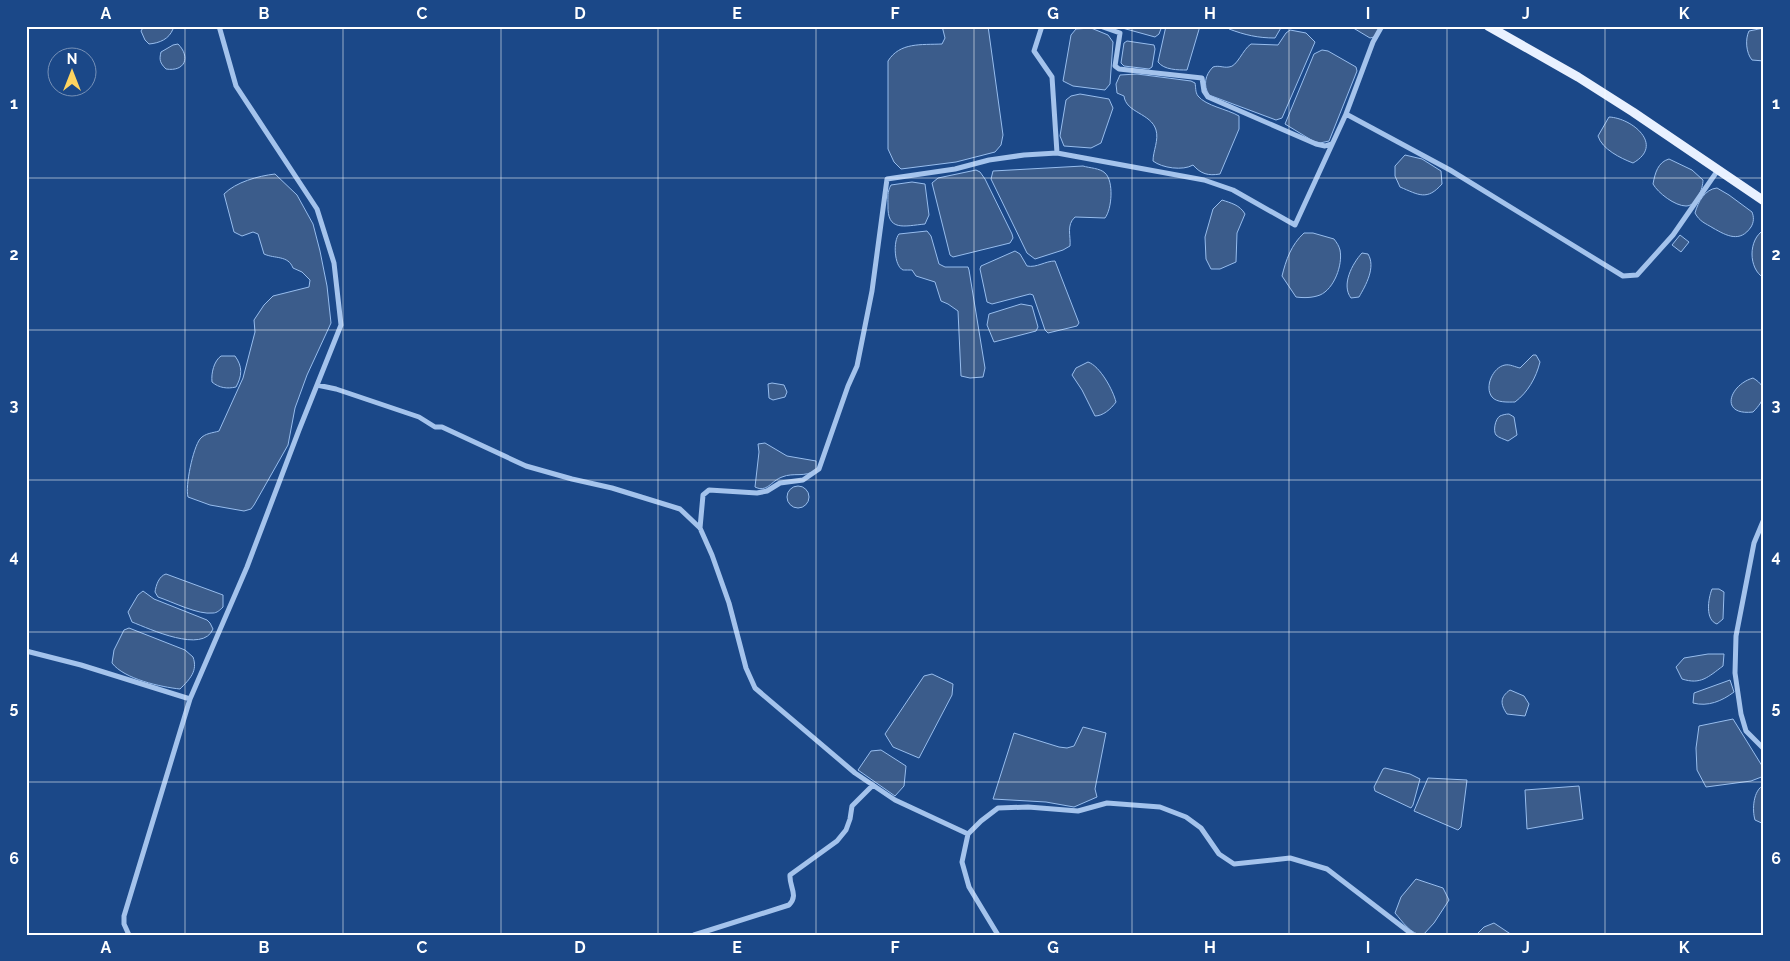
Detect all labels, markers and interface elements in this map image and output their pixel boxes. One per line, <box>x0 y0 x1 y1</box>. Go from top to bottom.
text: A <box>101 4 112 23</box>
text: B <box>259 4 270 23</box>
text: C <box>417 4 428 23</box>
text: D <box>574 4 586 23</box>
text: E <box>732 4 742 23</box>
text: F <box>890 4 900 23</box>
text: G <box>1047 4 1059 23</box>
text: H <box>1204 4 1216 23</box>
text: I <box>1366 4 1370 23</box>
text: J <box>1522 4 1530 23</box>
text: K <box>1679 4 1690 23</box>
north arrow <box>48 48 98 98</box>
text: N <box>67 51 77 67</box>
text: 1 <box>10 94 18 113</box>
text: 1 <box>1772 94 1780 113</box>
text: 2 <box>9 245 19 264</box>
text: 2 <box>1771 245 1781 264</box>
text: 3 <box>10 396 19 415</box>
text: 3 <box>1772 396 1781 415</box>
text: 4 <box>9 547 19 566</box>
text: 4 <box>1771 547 1781 566</box>
text: 5 <box>10 698 19 717</box>
text: 5 <box>1772 698 1781 717</box>
text: 6 <box>9 849 19 868</box>
text: 6 <box>1771 849 1781 868</box>
text: A <box>101 938 112 957</box>
text: B <box>259 938 270 957</box>
text: C <box>417 938 428 957</box>
text: D <box>574 938 586 957</box>
text: E <box>732 938 742 957</box>
text: F <box>890 938 900 957</box>
text: G <box>1047 938 1059 957</box>
text: H <box>1204 938 1216 957</box>
text: I <box>1366 938 1370 957</box>
text: J <box>1522 938 1530 957</box>
text: K <box>1679 938 1690 957</box>

